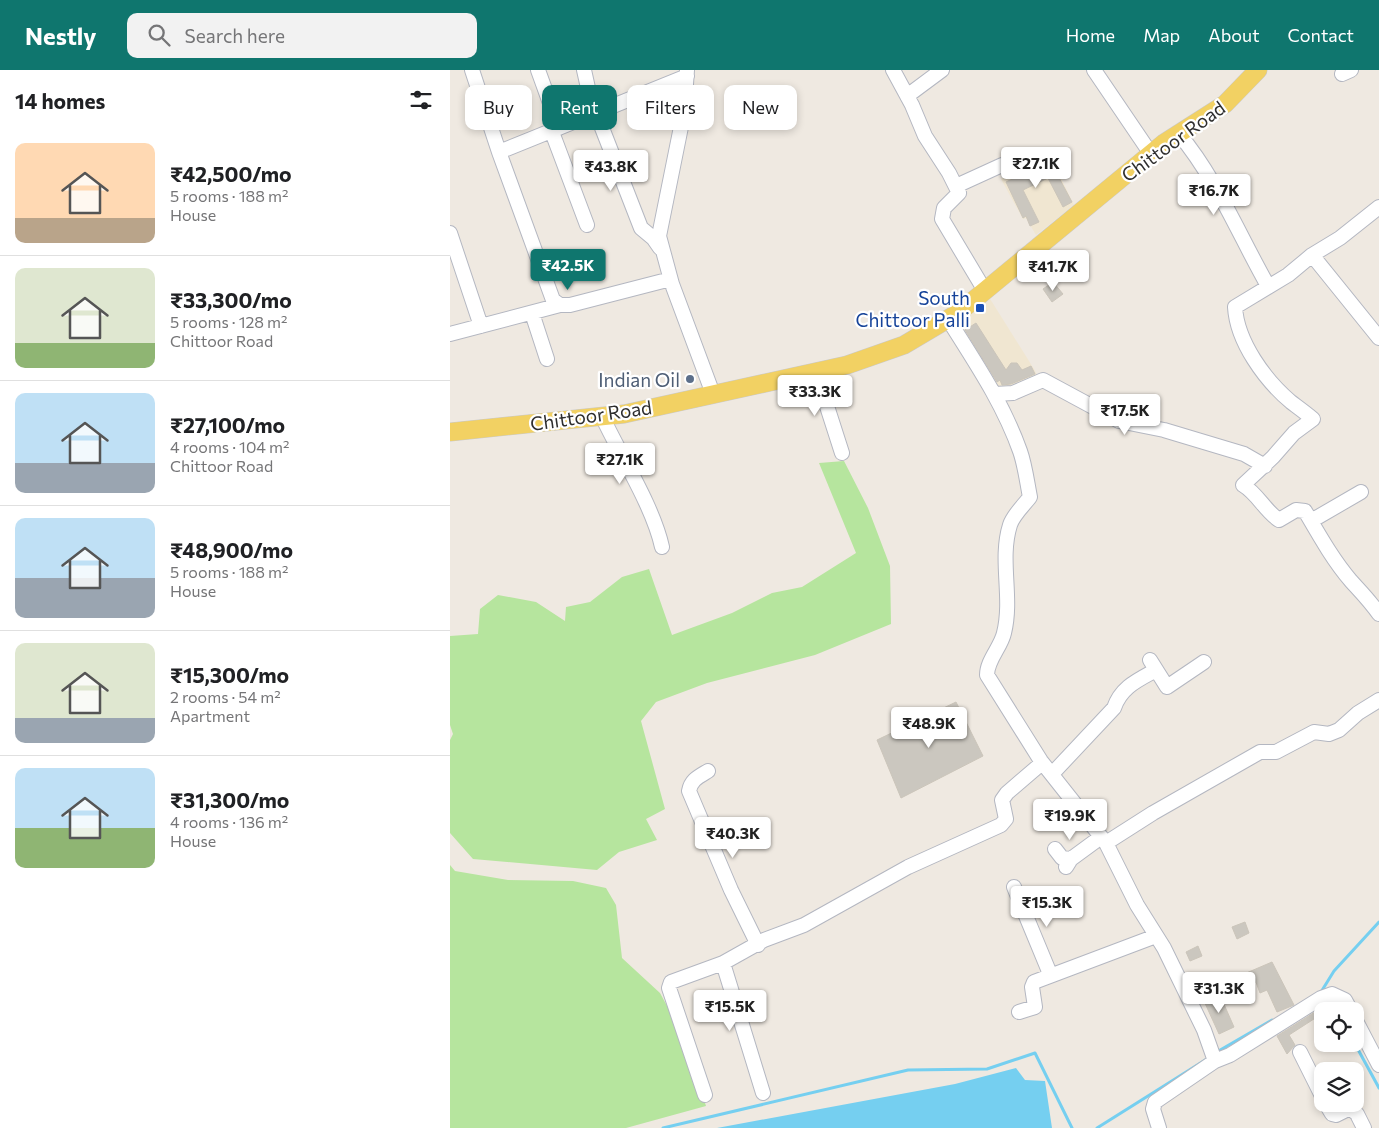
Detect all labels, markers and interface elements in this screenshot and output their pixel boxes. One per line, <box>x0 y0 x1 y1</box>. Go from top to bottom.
search box <box>127 13 477 58</box>
text: Nestly <box>25 21 97 50</box>
icon: search <box>145 21 173 49</box>
text: Search here <box>185 24 285 47</box>
text: Home <box>1066 24 1115 46</box>
text: Map <box>1143 24 1180 46</box>
text: About <box>1208 24 1260 46</box>
text: Contact <box>1288 24 1354 46</box>
chip: Buy <box>465 85 532 130</box>
chip: Rent <box>542 85 617 130</box>
chip: Filters <box>627 85 714 130</box>
chip: New <box>724 85 797 130</box>
icon: filters <box>407 86 435 114</box>
text: 14 homes <box>15 88 105 113</box>
street label: Chittoor Road <box>1117 96 1229 186</box>
pin: ₹27.1K <box>995 146 1077 189</box>
pin: ₹43.8K <box>570 150 652 192</box>
text: ₹27.1K <box>1012 153 1060 172</box>
text: ₹43.8K <box>584 156 638 175</box>
text: ₹42,500/mo <box>170 161 292 186</box>
icon: home <box>55 163 115 223</box>
pin: ₹16.7K <box>1173 174 1255 216</box>
text: ₹16.7K <box>1189 180 1239 199</box>
text: 5 rooms · 188 m² <box>170 186 288 205</box>
text: House <box>170 205 216 224</box>
pin: ₹42.5K <box>527 248 609 291</box>
pin: ₹41.7K <box>1012 250 1094 292</box>
text: ₹42.5K <box>542 255 594 274</box>
text: ₹41.7K <box>1028 256 1078 275</box>
place label: South Chittoor Palli <box>855 286 970 331</box>
text: ₹33,300/mo <box>170 287 292 312</box>
icon: home <box>55 288 115 348</box>
marker: South Chittoor Palli <box>974 302 986 314</box>
text: 5 rooms · 128 m² <box>170 312 287 331</box>
text: Chittoor Road <box>170 331 273 350</box>
place label: Indian Oil <box>598 368 680 391</box>
marker: Indian Oil <box>684 373 696 385</box>
pin: ₹33.3K <box>774 374 856 417</box>
text: ₹33.3K <box>789 381 841 400</box>
pin: ₹17.5K <box>1084 394 1166 436</box>
street label: Chittoor Road <box>529 395 653 435</box>
text: ₹17.5K <box>1100 400 1150 419</box>
text: ₹27,100/mo <box>170 412 285 437</box>
icon: home <box>55 413 115 473</box>
text: 4 rooms · 104 m² <box>170 437 289 456</box>
pin: ₹27.1K <box>579 442 661 485</box>
text: ₹27.1K <box>596 449 644 468</box>
text: Chittoor Road <box>170 456 273 475</box>
text: ₹48,900/mo <box>170 537 293 562</box>
icon: home <box>55 538 115 598</box>
text: 5 rooms · 188 m² <box>170 562 288 581</box>
text: House <box>170 581 216 600</box>
text: ₹15,300/mo <box>170 662 289 687</box>
icon: home <box>55 663 115 723</box>
text: 2 rooms · 54 m² <box>170 687 281 706</box>
text: Apartment <box>170 706 250 725</box>
pin: ₹48.9K <box>888 706 970 749</box>
text: ₹48.9K <box>902 713 956 732</box>
text: ₹31,300/mo <box>170 787 289 812</box>
icon: home <box>55 788 115 848</box>
pin: ₹19.9K <box>1029 798 1111 841</box>
text: ₹19.9K <box>1044 805 1096 824</box>
text: 4 rooms · 136 m² <box>170 812 288 831</box>
pin: ₹40.3K <box>692 816 774 859</box>
text: ₹40.3K <box>706 823 760 842</box>
text: House <box>170 831 216 850</box>
pin: ₹15.3K <box>1006 886 1088 928</box>
text: ₹15.3K <box>1022 892 1072 911</box>
pin: ₹31.3K <box>1178 972 1260 1014</box>
text: ₹31.3K <box>1193 978 1245 997</box>
pin: ₹15.5K <box>689 990 771 1032</box>
text: ₹15.5K <box>705 996 755 1015</box>
map controls <box>1314 1002 1364 1112</box>
button: locate <box>1314 1002 1364 1052</box>
button: layers <box>1314 1062 1364 1112</box>

